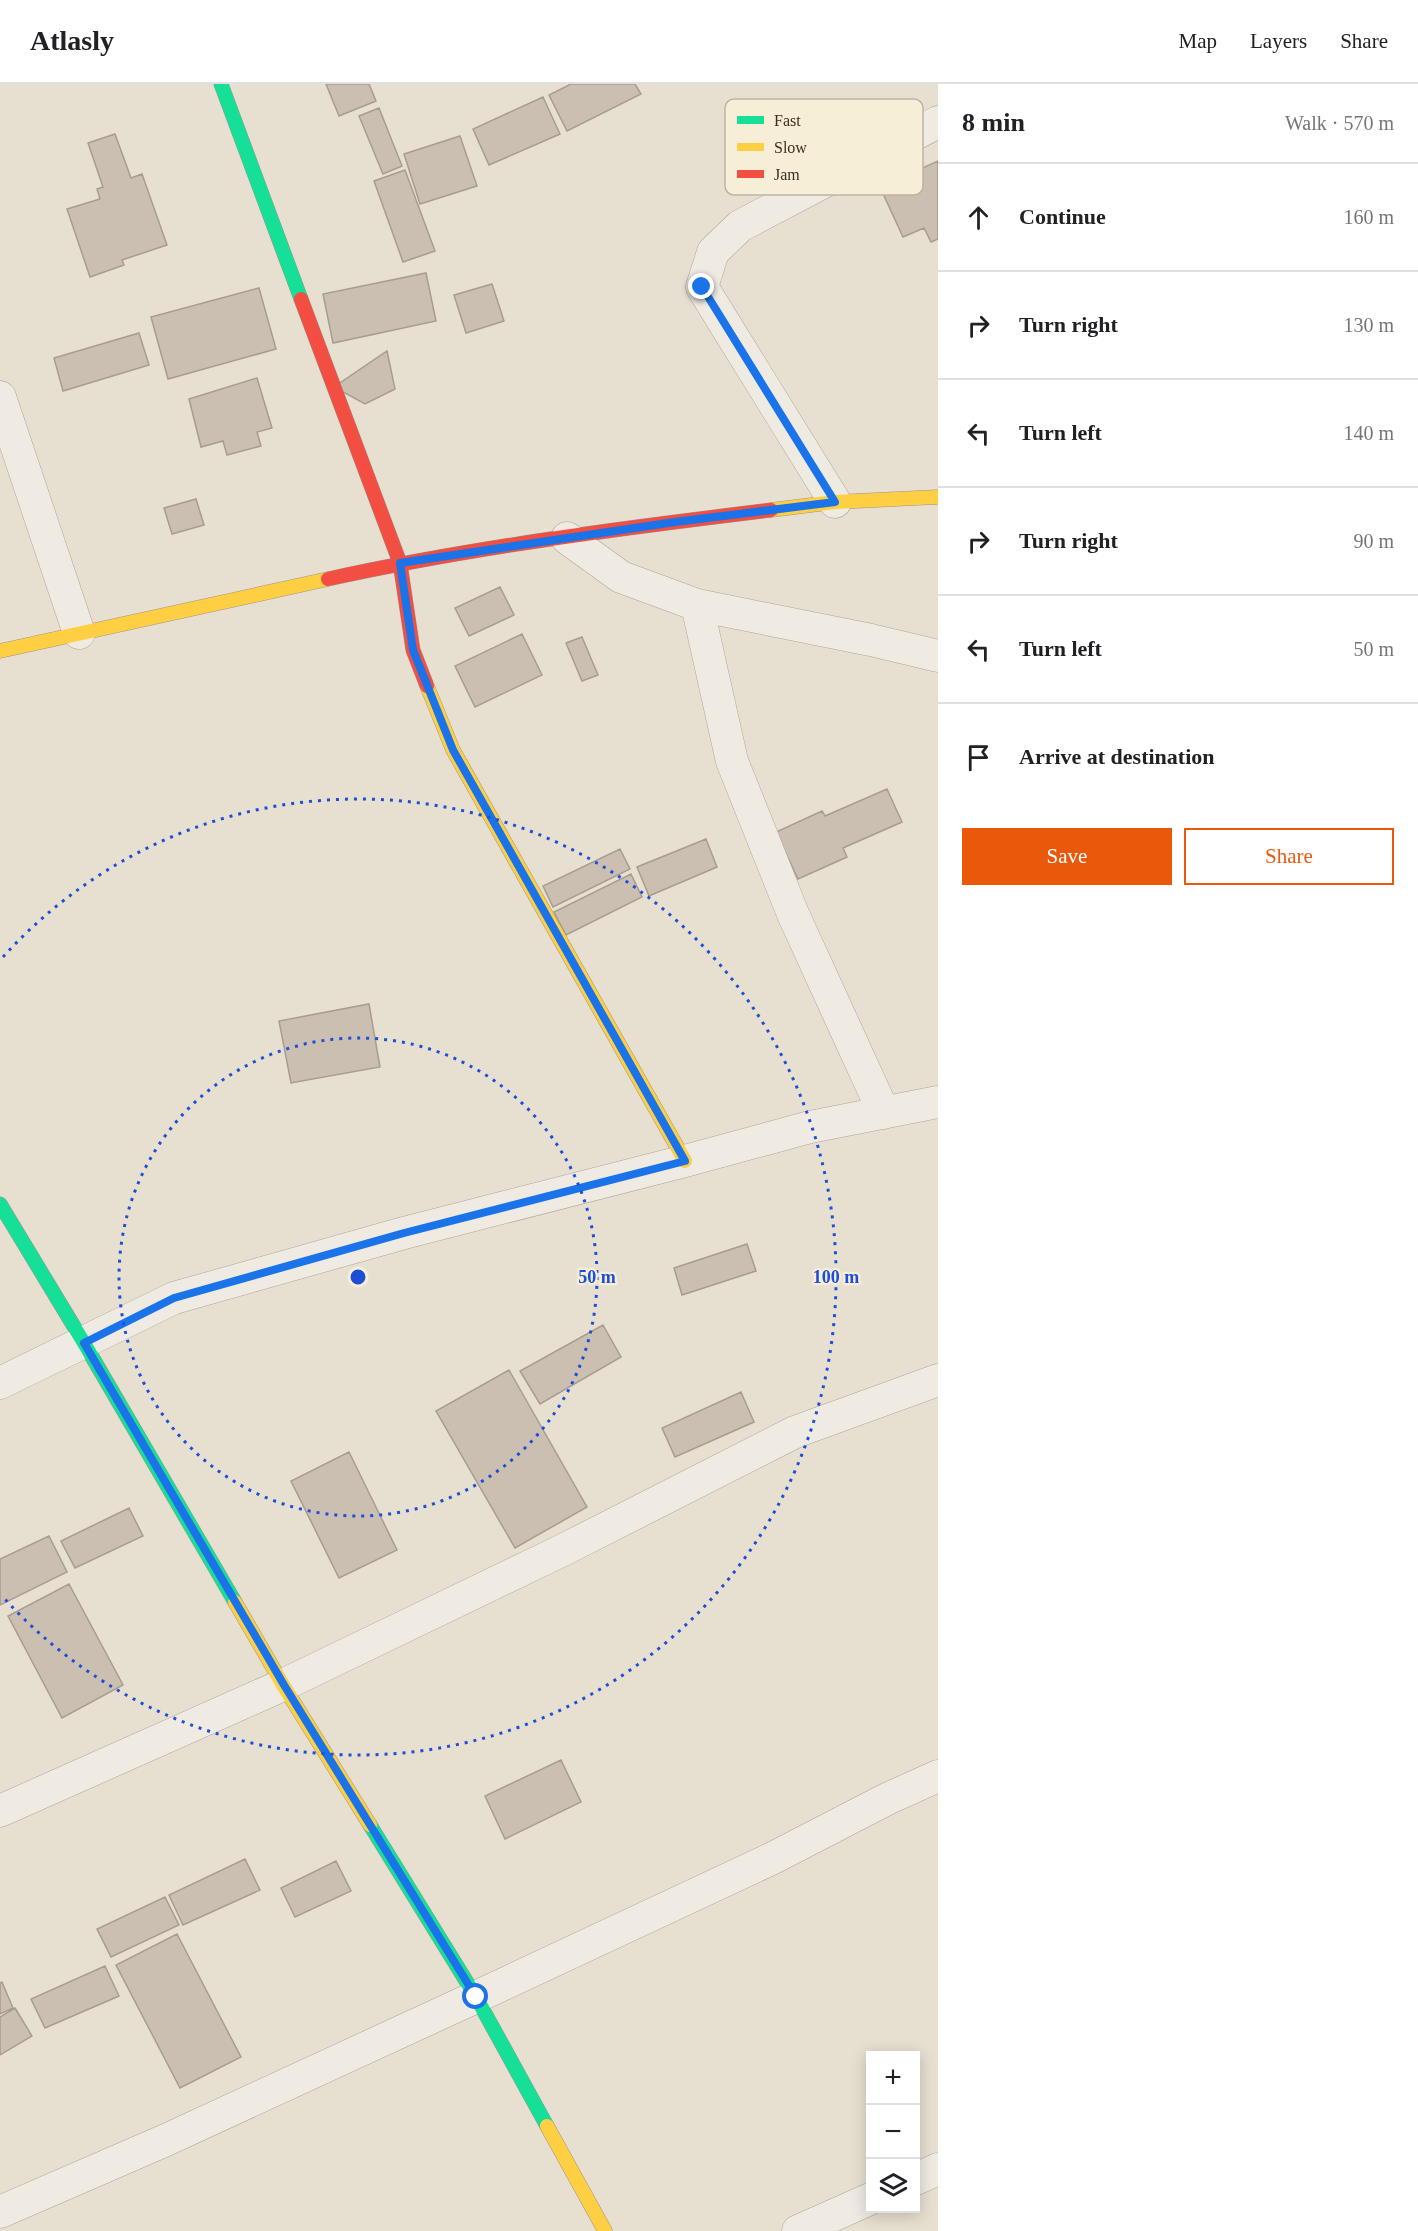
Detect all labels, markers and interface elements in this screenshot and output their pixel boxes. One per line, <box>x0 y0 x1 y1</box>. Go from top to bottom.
text: Atlasly <box>30 25 114 56</box>
text: Map <box>1179 29 1217 53</box>
text: Layers <box>1250 29 1307 53</box>
text: Share <box>1340 29 1388 53</box>
legend <box>725 99 923 195</box>
text: 8 min <box>962 108 1025 137</box>
text: Fast <box>774 112 801 129</box>
text: Walk · 570 m <box>1285 112 1394 134</box>
text: Slow <box>774 139 807 156</box>
text: Jam <box>774 166 800 183</box>
icon: ahead <box>962 201 995 234</box>
text: Continue <box>1019 204 1106 229</box>
text: 160 m <box>1343 206 1394 228</box>
route end <box>688 273 714 299</box>
icon: right <box>962 309 995 342</box>
text: Turn right <box>1019 312 1118 337</box>
text: 130 m <box>1343 314 1394 336</box>
icon: left <box>962 417 995 450</box>
text: Turn left <box>1019 420 1102 445</box>
text: 140 m <box>1343 422 1394 444</box>
icon: right <box>962 525 995 558</box>
text: Turn right <box>1019 528 1118 553</box>
text: 90 m <box>1353 530 1394 552</box>
icon: left <box>962 633 995 666</box>
text: Turn left <box>1019 636 1102 661</box>
text: 50 m <box>1353 638 1394 660</box>
icon: arrive <box>962 741 995 774</box>
text: Arrive at destination <box>1019 744 1215 769</box>
button: Save <box>962 828 1172 885</box>
button: Share <box>1184 828 1394 885</box>
centre of rings <box>348 1267 368 1287</box>
text: 50 m <box>578 1267 616 1287</box>
text: 100 m <box>813 1267 859 1287</box>
route start <box>462 1983 488 2009</box>
map controls <box>866 2051 920 2213</box>
button: + <box>866 2051 920 2105</box>
button: − <box>866 2105 920 2159</box>
button: layers <box>866 2159 920 2213</box>

